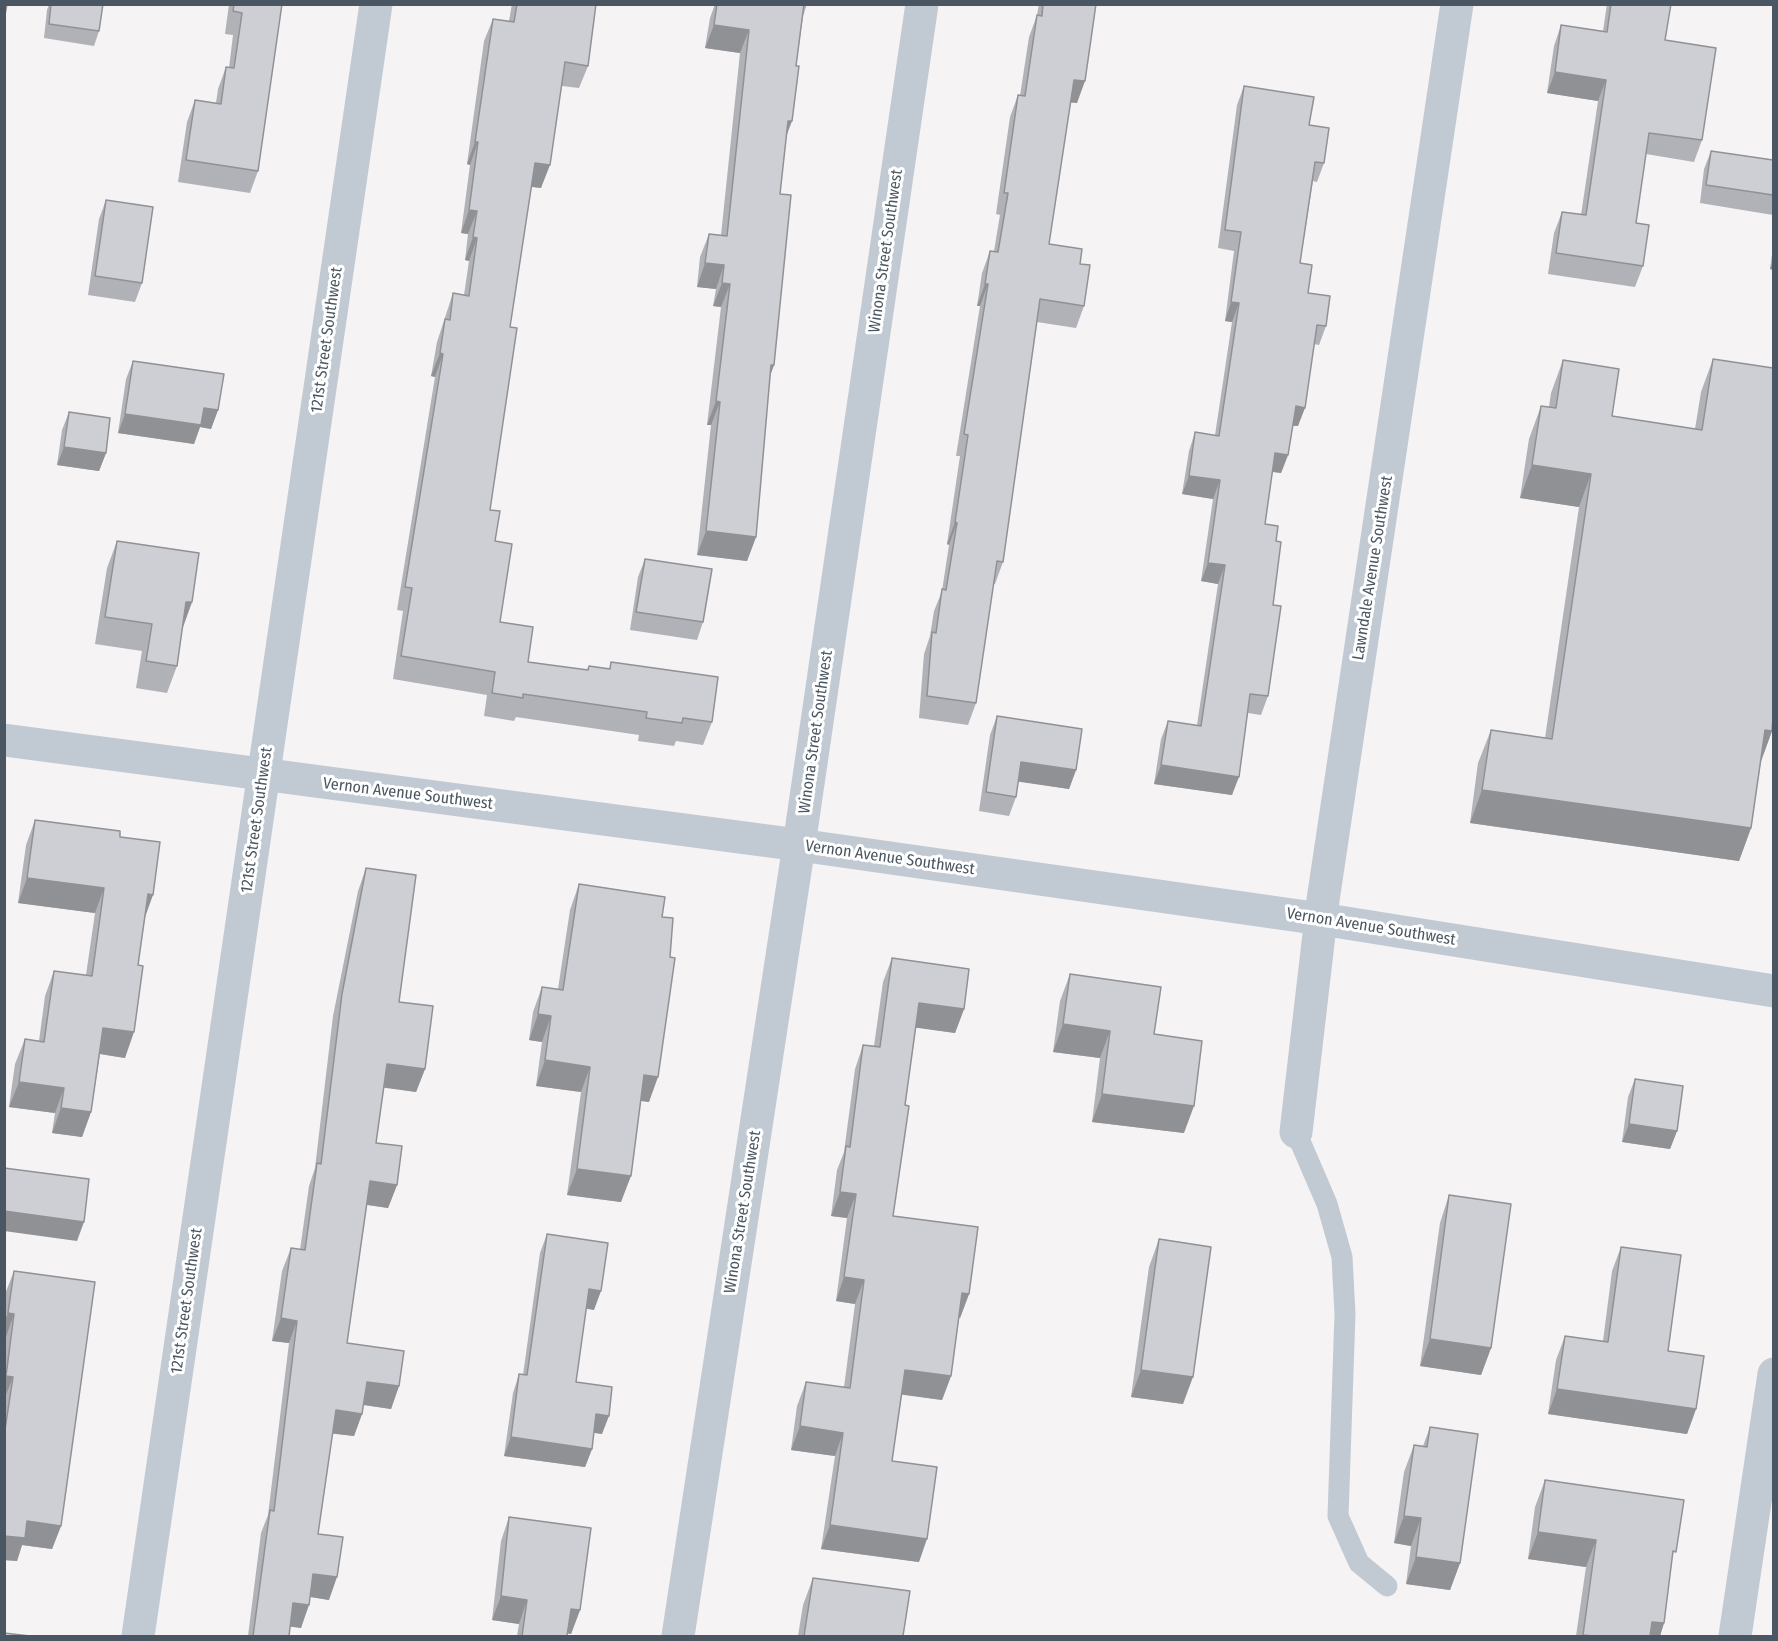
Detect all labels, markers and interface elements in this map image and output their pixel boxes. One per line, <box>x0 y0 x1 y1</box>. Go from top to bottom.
street label: Winona Street Southwest <box>865 168 907 334</box>
street label: 121st Street Southwest <box>307 266 347 414</box>
street label: Lawndale Avenue Southwest <box>1349 474 1397 662</box>
street label: Winona Street Southwest <box>795 649 837 815</box>
street label: 121st Street Southwest <box>237 746 277 894</box>
street label: Vernon Avenue Southwest <box>322 774 494 814</box>
street label: Vernon Avenue Southwest <box>804 837 976 879</box>
street label: Vernon Avenue Southwest <box>1285 904 1457 950</box>
street label: Winona Street Southwest <box>721 1129 765 1295</box>
street label: 121st Street Southwest <box>167 1227 207 1375</box>

